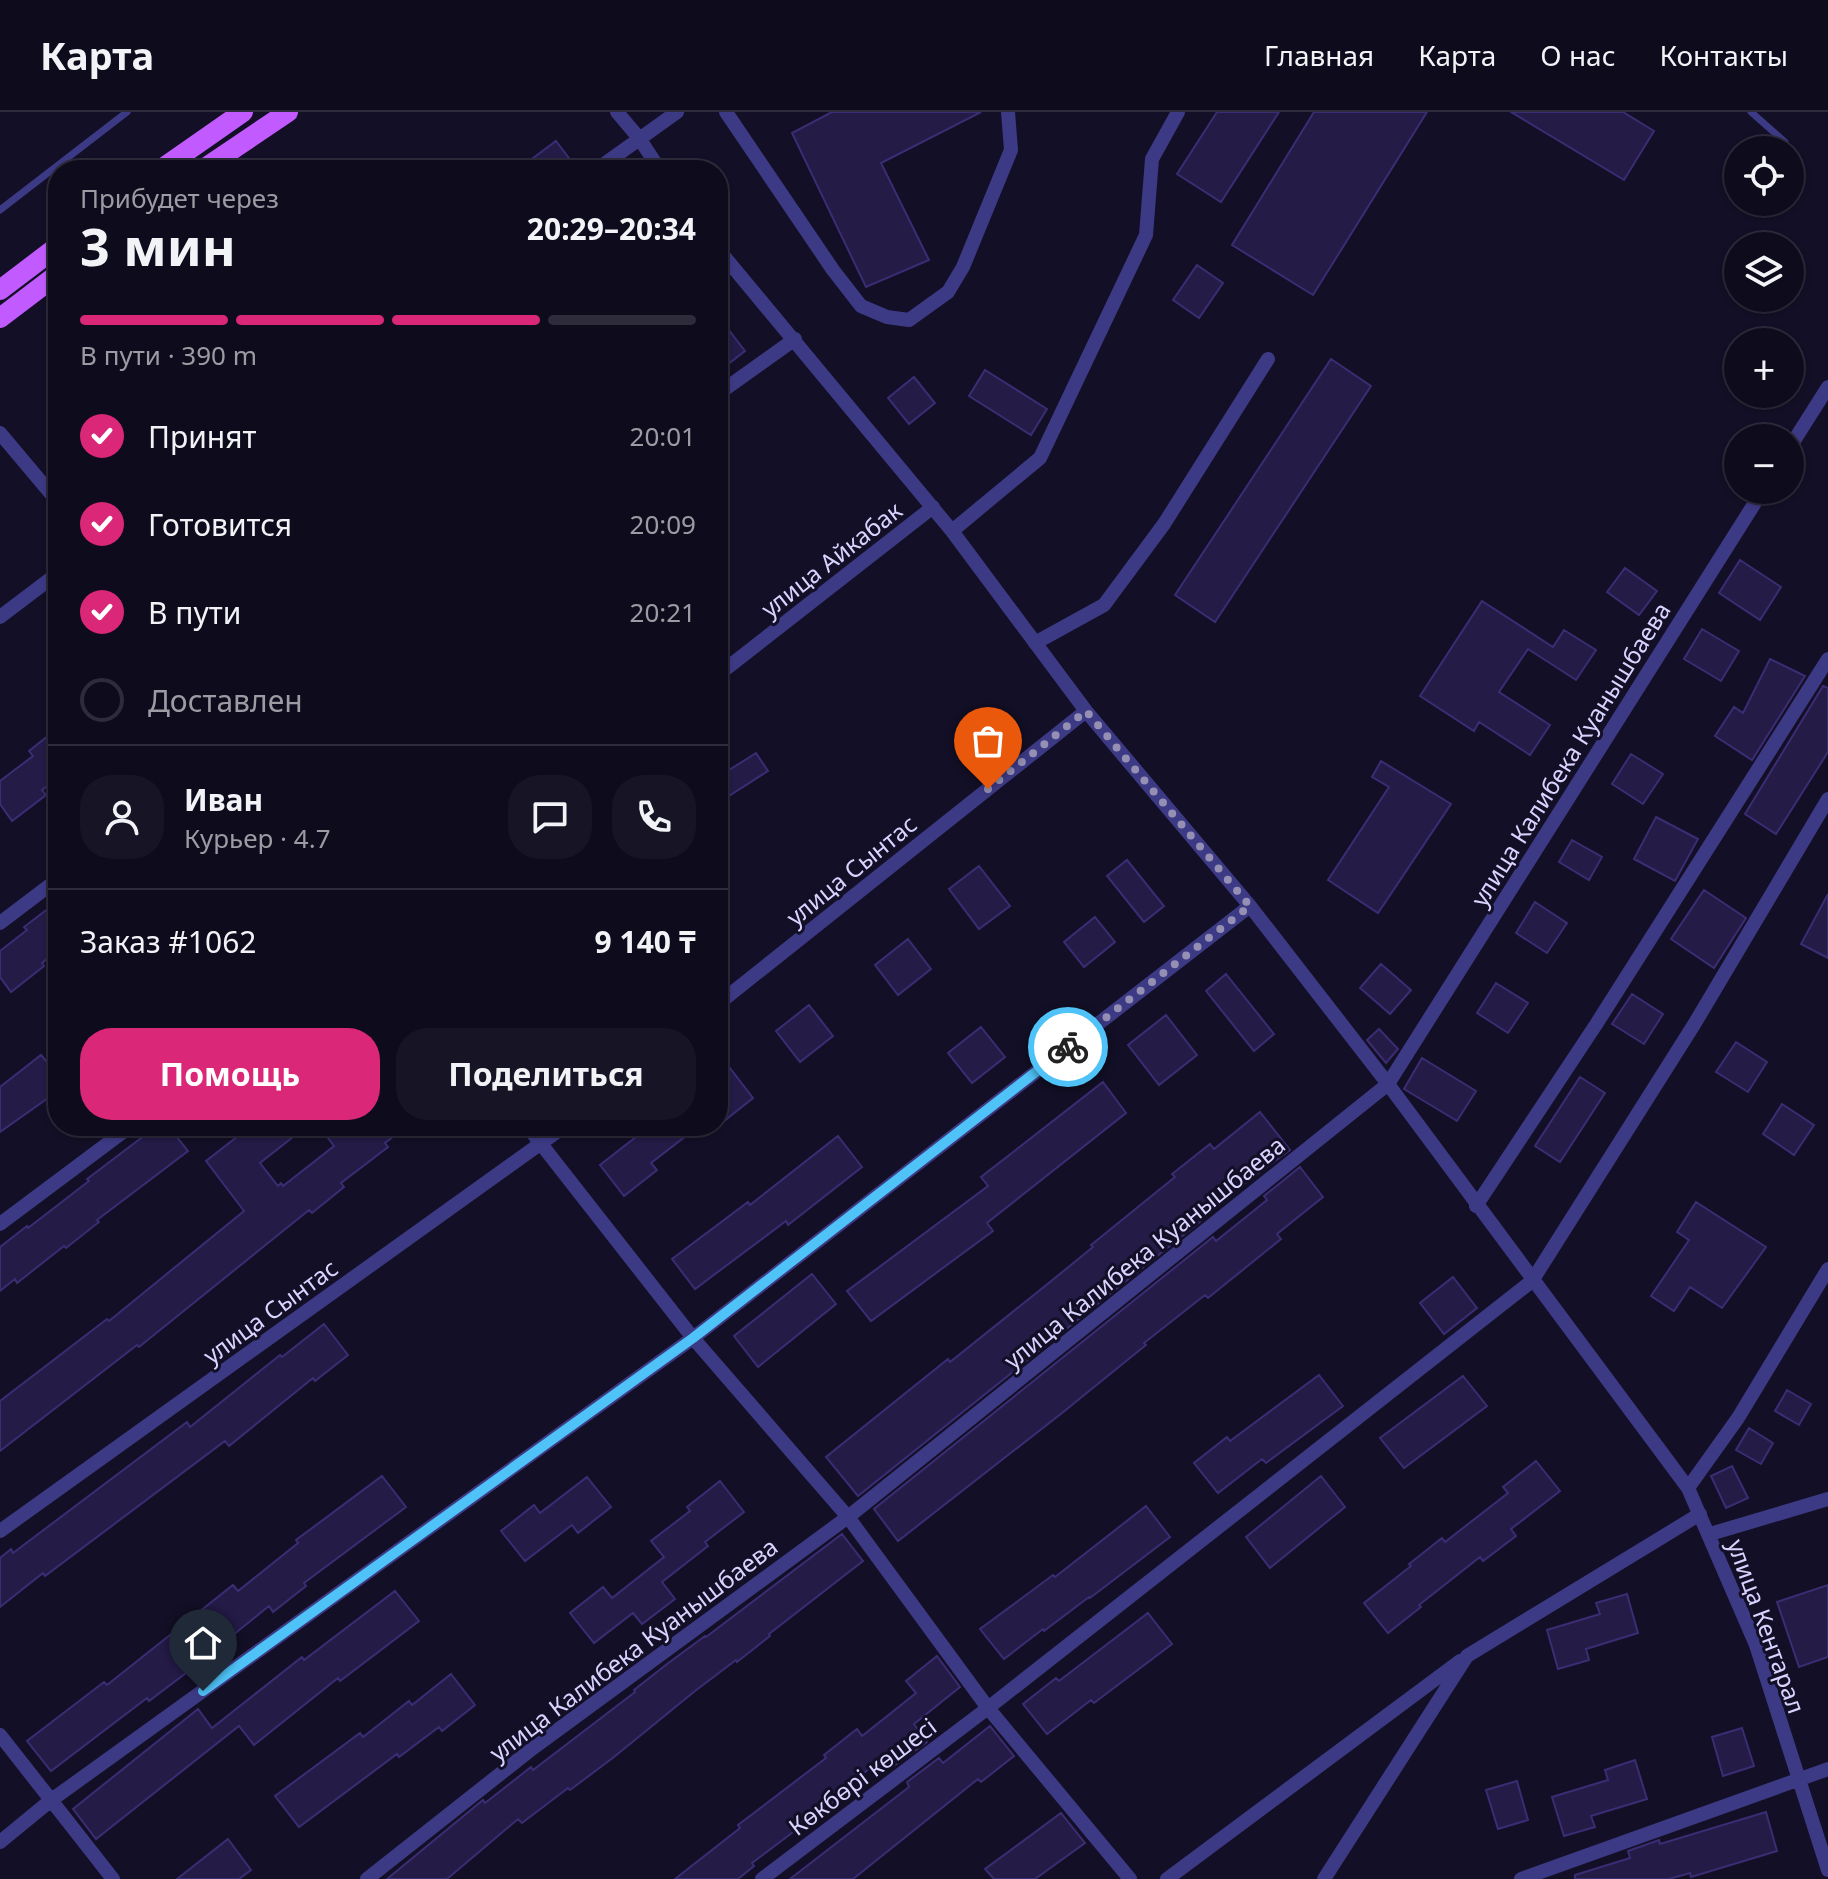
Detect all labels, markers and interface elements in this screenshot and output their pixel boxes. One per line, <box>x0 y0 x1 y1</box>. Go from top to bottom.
text: Карта <box>40 29 154 81</box>
text: Главная <box>1264 36 1374 74</box>
text: Карта <box>1418 36 1496 74</box>
text: О нас <box>1540 36 1616 74</box>
text: Контакты <box>1660 36 1788 74</box>
map controls <box>1724 136 1804 504</box>
button: locate <box>1724 136 1804 216</box>
text: Прибудет через <box>80 180 279 216</box>
text: 20:29–20:34 <box>527 208 696 249</box>
text: 3 мин <box>80 210 236 281</box>
button: layers <box>1724 232 1804 312</box>
button: + <box>1724 328 1804 408</box>
text: В пути · 390 m <box>80 337 257 373</box>
icon: check <box>80 414 124 458</box>
text: Принят <box>148 416 257 457</box>
text: 20:01 <box>630 418 696 454</box>
button: − <box>1724 424 1804 504</box>
street label: улица Айкабак <box>754 493 909 624</box>
icon: check <box>80 502 124 546</box>
text: Готовится <box>148 504 292 545</box>
text: 20:09 <box>630 506 696 542</box>
icon: check <box>80 590 124 634</box>
text: В пути <box>148 592 241 633</box>
text: 20:21 <box>630 594 696 630</box>
street label: улица Калибека Куанышбаева <box>1462 596 1678 912</box>
text: Доставлен <box>148 680 303 721</box>
pin <box>954 707 1022 789</box>
icon: bag <box>966 719 1010 763</box>
button: person <box>80 775 164 859</box>
button: chat <box>508 775 592 859</box>
button: phone <box>612 775 696 859</box>
text: Иван <box>184 779 263 820</box>
street label: улица Сынтас <box>779 807 923 933</box>
text: Курьер · 4.7 <box>184 820 331 856</box>
text: Заказ #1062 <box>80 921 256 962</box>
text: 9 140 ₸ <box>595 921 696 962</box>
courier <box>1028 1007 1108 1087</box>
icon: bike <box>1046 1025 1090 1069</box>
button: Помощь <box>80 1028 380 1120</box>
button: Поделиться <box>396 1028 696 1120</box>
street label: улица Калибека Куанышбаева <box>996 1128 1292 1376</box>
street label: улица Сынтас <box>196 1251 344 1371</box>
street label: улица Калибека Куанышбаева <box>482 1530 784 1768</box>
street label: улица Кентарал <box>1720 1534 1814 1718</box>
pin <box>169 1609 237 1691</box>
icon: home <box>181 1621 225 1665</box>
street label: Көкбөрі көшесі <box>781 1709 943 1843</box>

